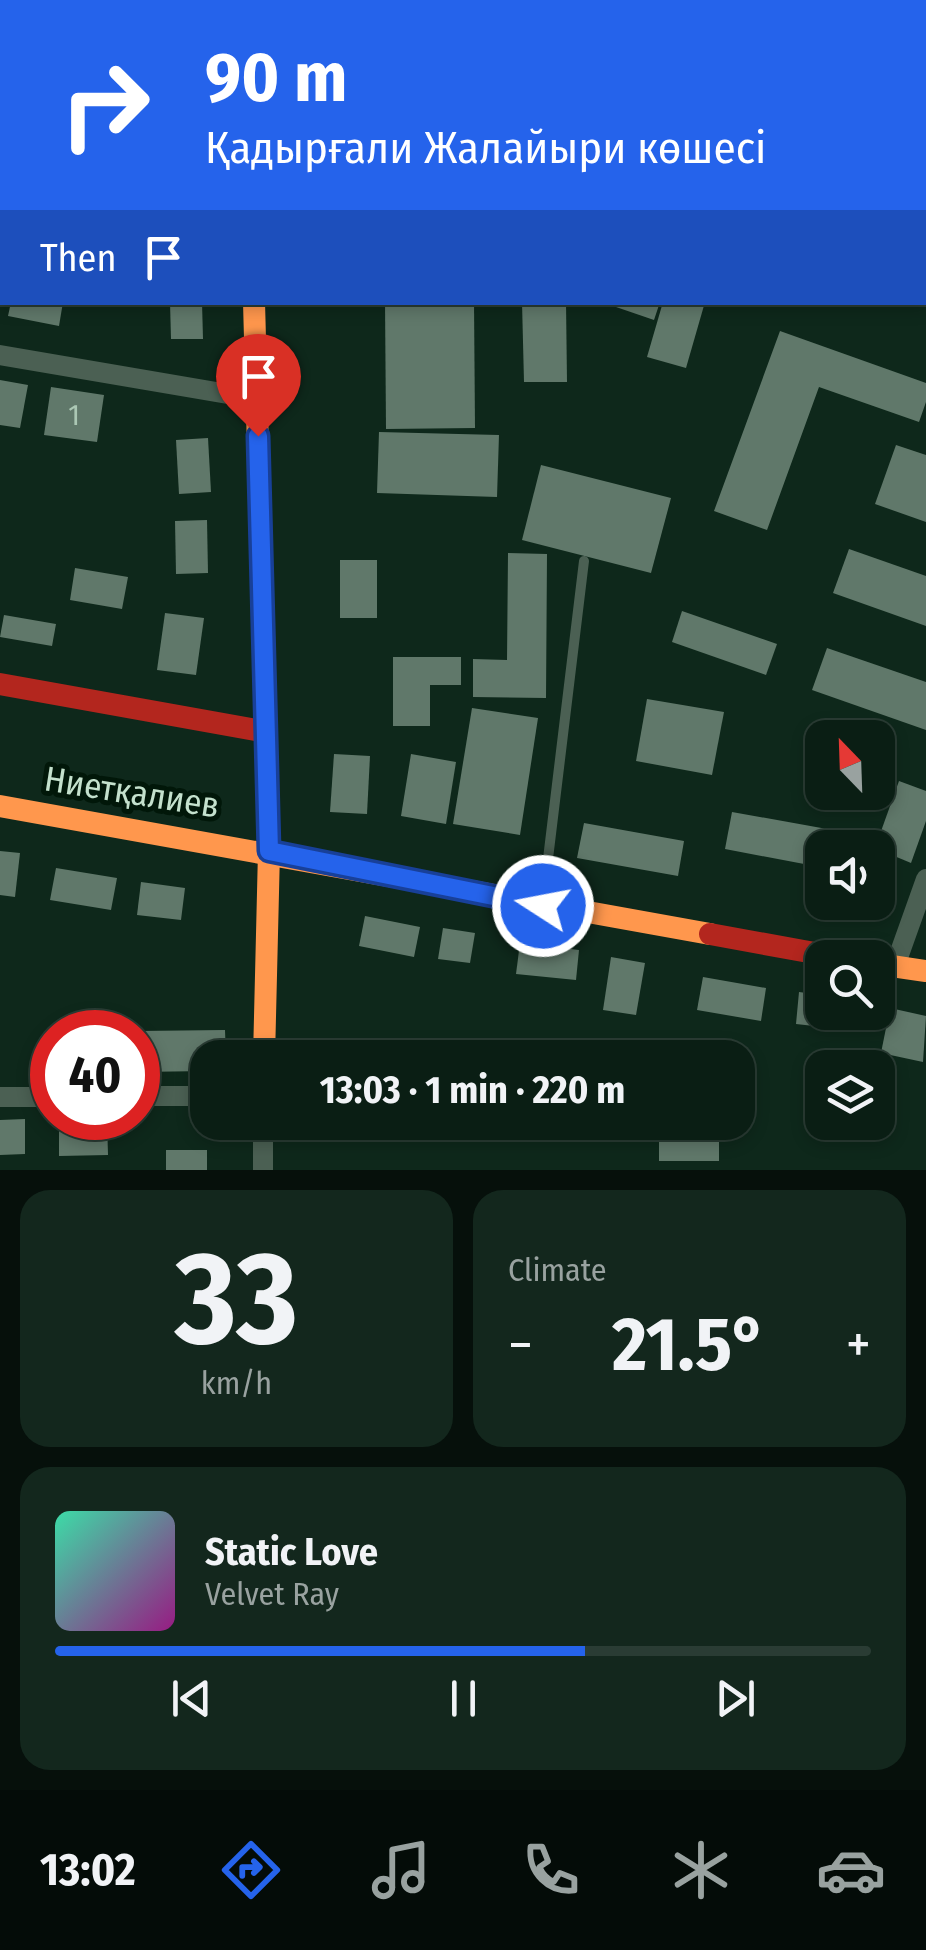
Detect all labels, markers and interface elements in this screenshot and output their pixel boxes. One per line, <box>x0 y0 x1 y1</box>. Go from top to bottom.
text: 90 m <box>205 36 347 120</box>
icon: right <box>40 40 170 170</box>
text: Қадырғали Жалайыри көшесі <box>205 121 766 175</box>
icon: arrive <box>136 230 191 285</box>
text: Then <box>40 235 116 281</box>
pin <box>216 334 301 437</box>
icon: arrive <box>231 349 286 404</box>
house number: 1 <box>68 397 80 433</box>
north arrow <box>805 720 895 810</box>
map controls <box>805 720 895 1140</box>
street label: Ниетқалиев <box>42 757 222 827</box>
button: sound <box>805 830 895 920</box>
position arrow <box>491 854 595 958</box>
button: search <box>805 940 895 1030</box>
speed limit sign: 40 <box>30 1010 160 1140</box>
button: layers <box>805 1050 895 1140</box>
text: 13:03 · 1 min · 220 m <box>320 1067 625 1113</box>
text: 33 <box>175 1221 298 1377</box>
text: Climate <box>508 1251 607 1289</box>
text: 21.5° <box>612 1300 767 1390</box>
text: − <box>508 1312 533 1378</box>
text: + <box>846 1312 871 1378</box>
text: km/h <box>201 1364 272 1402</box>
text: Static Love <box>205 1529 378 1575</box>
text: Velvet Ray <box>205 1575 339 1613</box>
icon: previous <box>164 1671 219 1726</box>
icon: pause <box>436 1671 491 1726</box>
icon: next <box>708 1671 763 1726</box>
icon: directions <box>216 1835 286 1905</box>
icon: music <box>366 1835 436 1905</box>
icon: phone <box>516 1835 586 1905</box>
icon: climate <box>666 1835 736 1905</box>
icon: car <box>816 1835 886 1905</box>
text: 13:02 <box>40 1843 136 1897</box>

